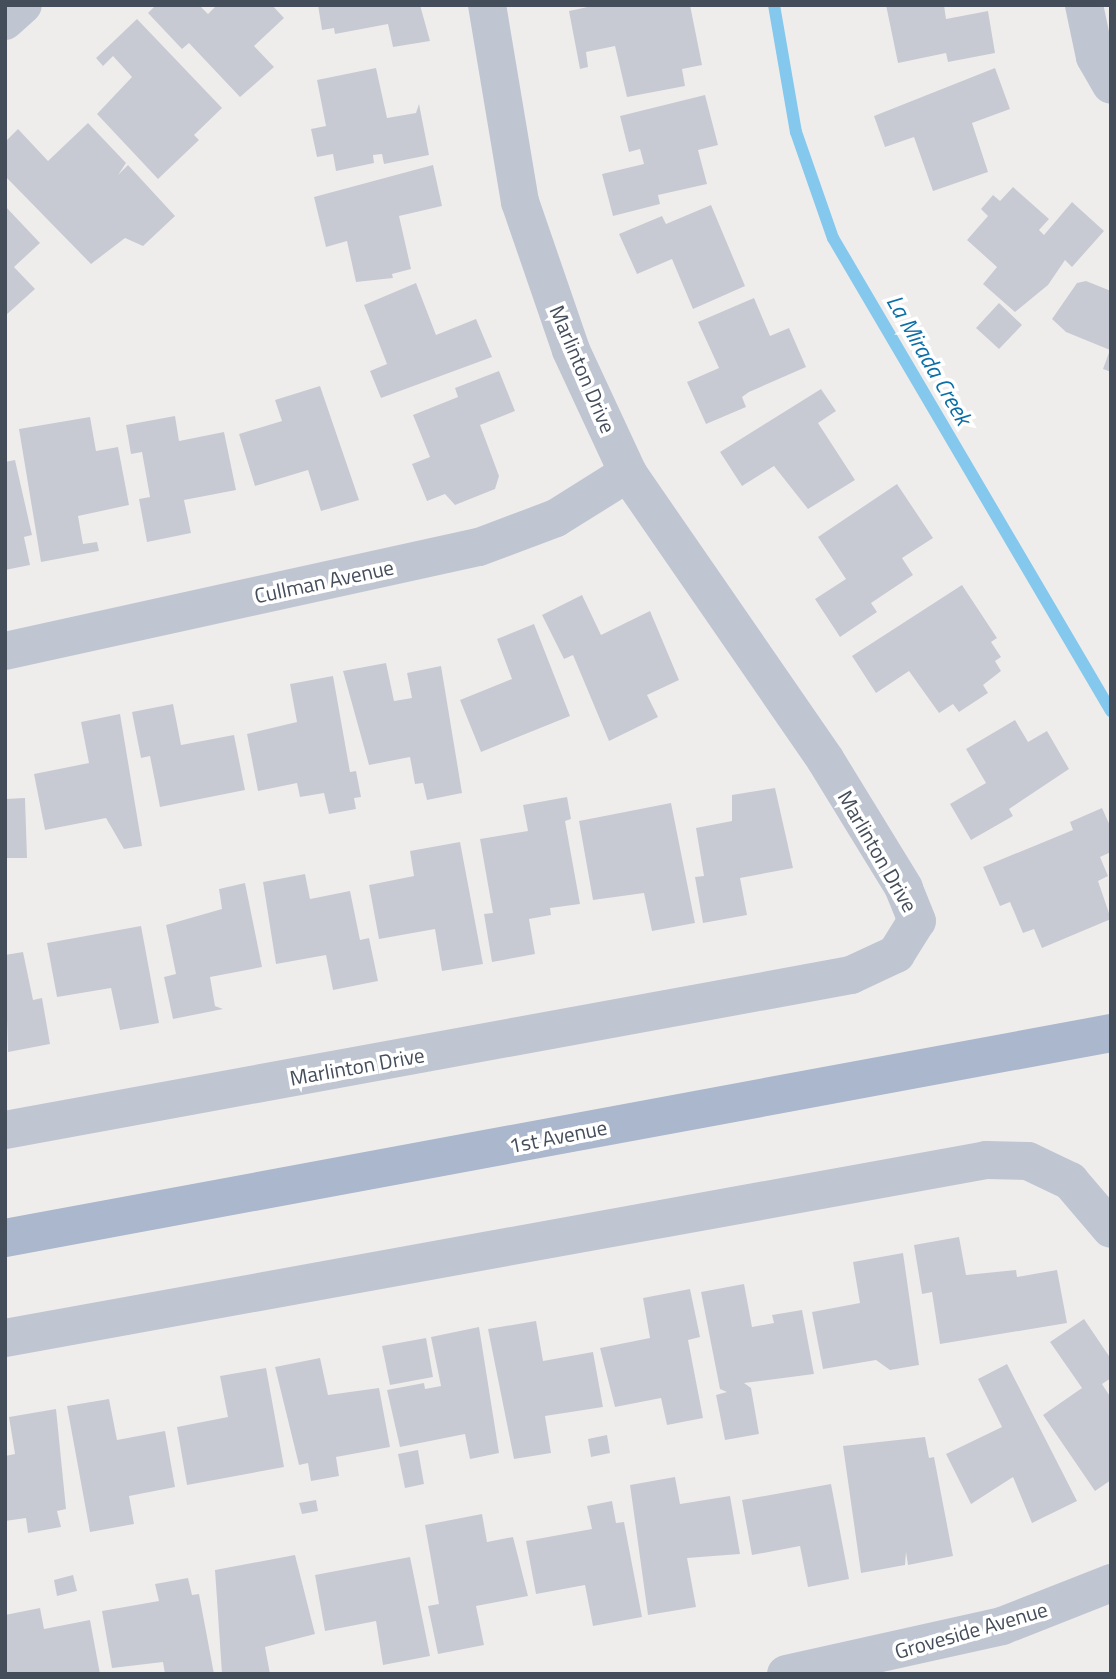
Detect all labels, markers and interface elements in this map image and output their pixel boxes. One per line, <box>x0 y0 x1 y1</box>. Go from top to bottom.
water label: La Mirada Creek <box>881 290 977 430</box>
street label: Marlinton Drive <box>545 301 621 437</box>
street label: Cullman Avenue <box>252 554 396 608</box>
street label: Marlinton Drive <box>833 786 923 916</box>
street label: Marlinton Drive <box>288 1042 426 1090</box>
street label: 1st Avenue <box>507 1114 609 1158</box>
street label: Groveside Avenue <box>892 1596 1050 1664</box>

